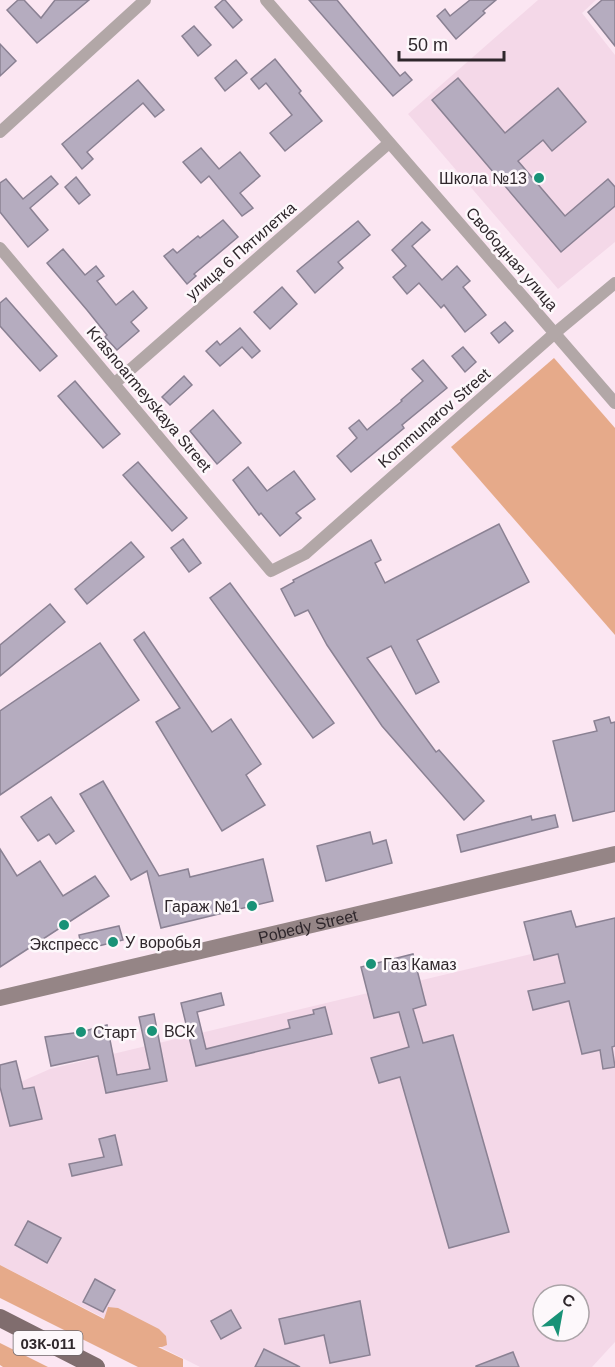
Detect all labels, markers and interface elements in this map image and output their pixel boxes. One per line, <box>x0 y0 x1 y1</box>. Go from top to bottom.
scale bar <box>399 24 504 62</box>
text: 50 m <box>408 35 448 55</box>
place label: Школа №13 <box>439 170 527 187</box>
marker: Школа №13 <box>532 171 546 185</box>
street label: улица 6 Пятилетка <box>183 199 299 303</box>
street label: Свободная улица <box>463 204 561 314</box>
street label: Krasnoarmeyskaya Street <box>83 323 215 475</box>
street label: Kommunarov Street <box>375 365 494 471</box>
place label: Гараж №1 <box>164 898 240 915</box>
marker: Гараж №1 <box>245 899 259 913</box>
street label: Pobedy Street <box>256 906 360 946</box>
marker: Экспресс <box>57 918 71 932</box>
place label: У воробья <box>125 934 201 951</box>
marker: У воробья <box>106 935 120 949</box>
place label: Экспресс <box>29 936 99 953</box>
place label: Газ Камаз <box>383 956 457 973</box>
marker: Газ Камаз <box>364 957 378 971</box>
place label: ВСК <box>164 1023 196 1040</box>
place label: Старт <box>93 1024 137 1041</box>
marker: ВСК <box>145 1024 159 1038</box>
marker: Старт <box>74 1025 88 1039</box>
north arrow <box>531 1283 591 1343</box>
text: С <box>559 1290 578 1311</box>
road number: 03К-011 <box>14 1331 82 1355</box>

